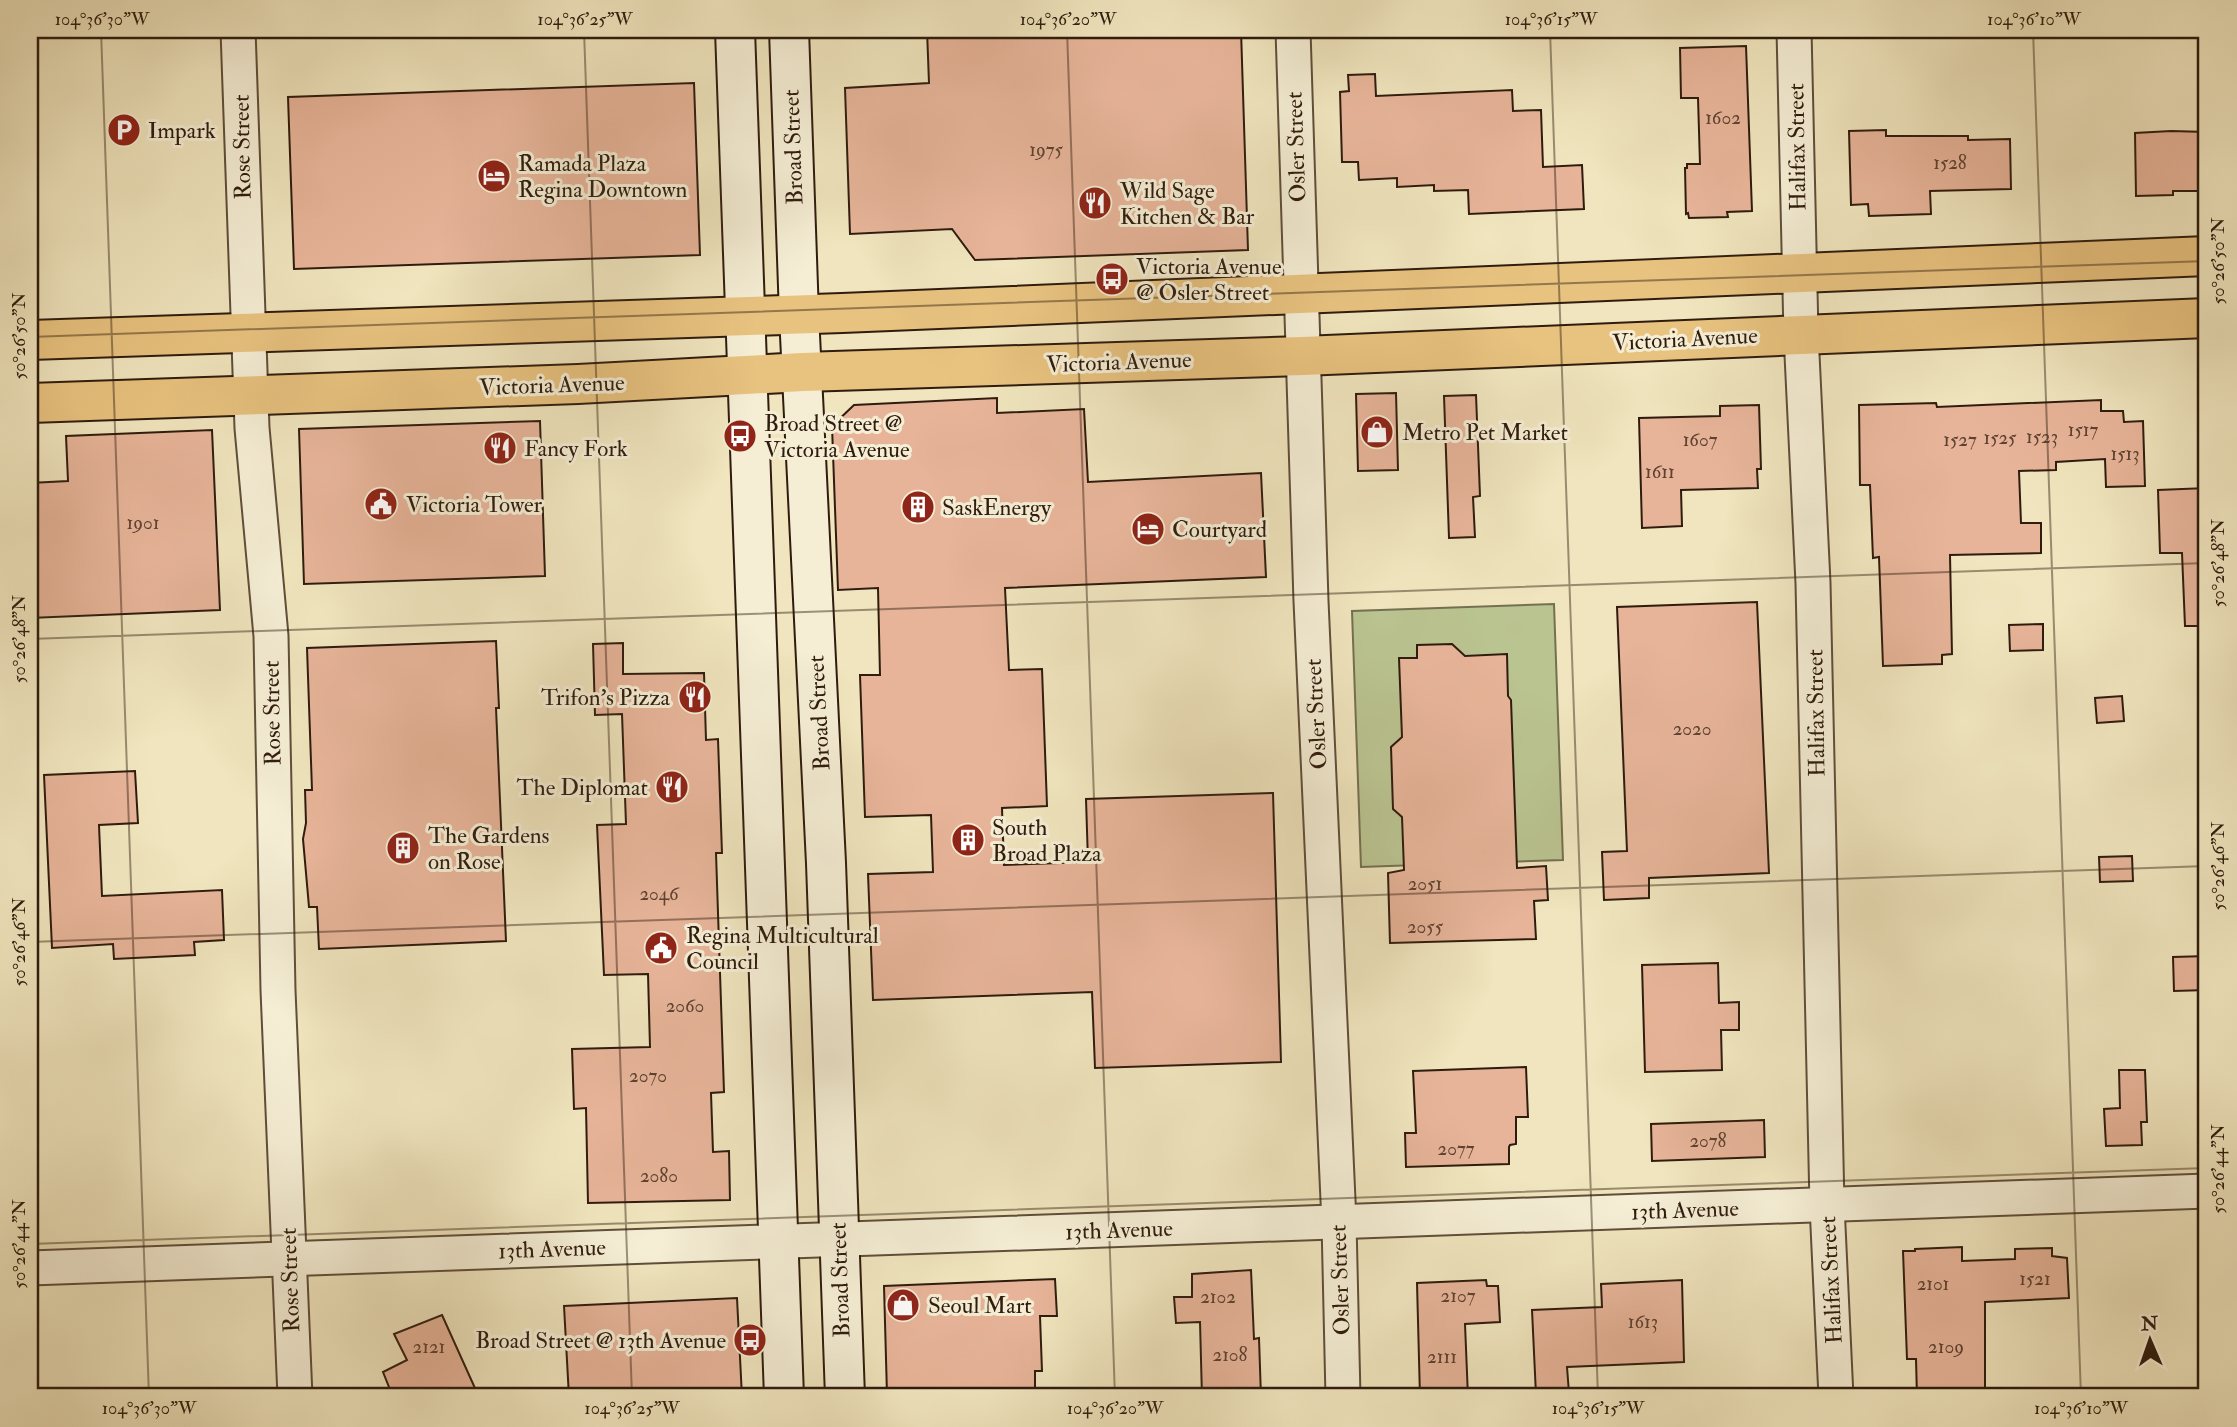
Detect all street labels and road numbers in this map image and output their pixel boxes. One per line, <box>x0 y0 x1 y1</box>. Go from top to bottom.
street label: Halifax Street <box>1781 83 1813 211</box>
street label: Broad Street <box>776 89 810 205</box>
street label: Osler Street <box>1280 91 1312 203</box>
street label: Rose Street <box>227 94 257 200</box>
street label: Victoria Avenue <box>1612 321 1759 357</box>
street label: Victoria Avenue <box>1046 345 1193 379</box>
street label: Victoria Avenue <box>479 368 626 402</box>
street label: Halifax Street <box>1800 649 1832 777</box>
street label: Broad Street <box>801 655 837 771</box>
street label: Osler Street <box>1299 658 1333 770</box>
street label: Rose Street <box>257 660 287 766</box>
street label: 13th Avenue <box>1631 1194 1740 1226</box>
street label: 13th Avenue <box>1065 1214 1174 1246</box>
street label: Halifax Street <box>1813 1215 1849 1345</box>
street label: Broad Street <box>823 1222 857 1338</box>
street label: Osler Street <box>1324 1224 1356 1336</box>
street label: Rose Street <box>274 1227 306 1333</box>
street label: 13th Avenue <box>498 1233 607 1265</box>

